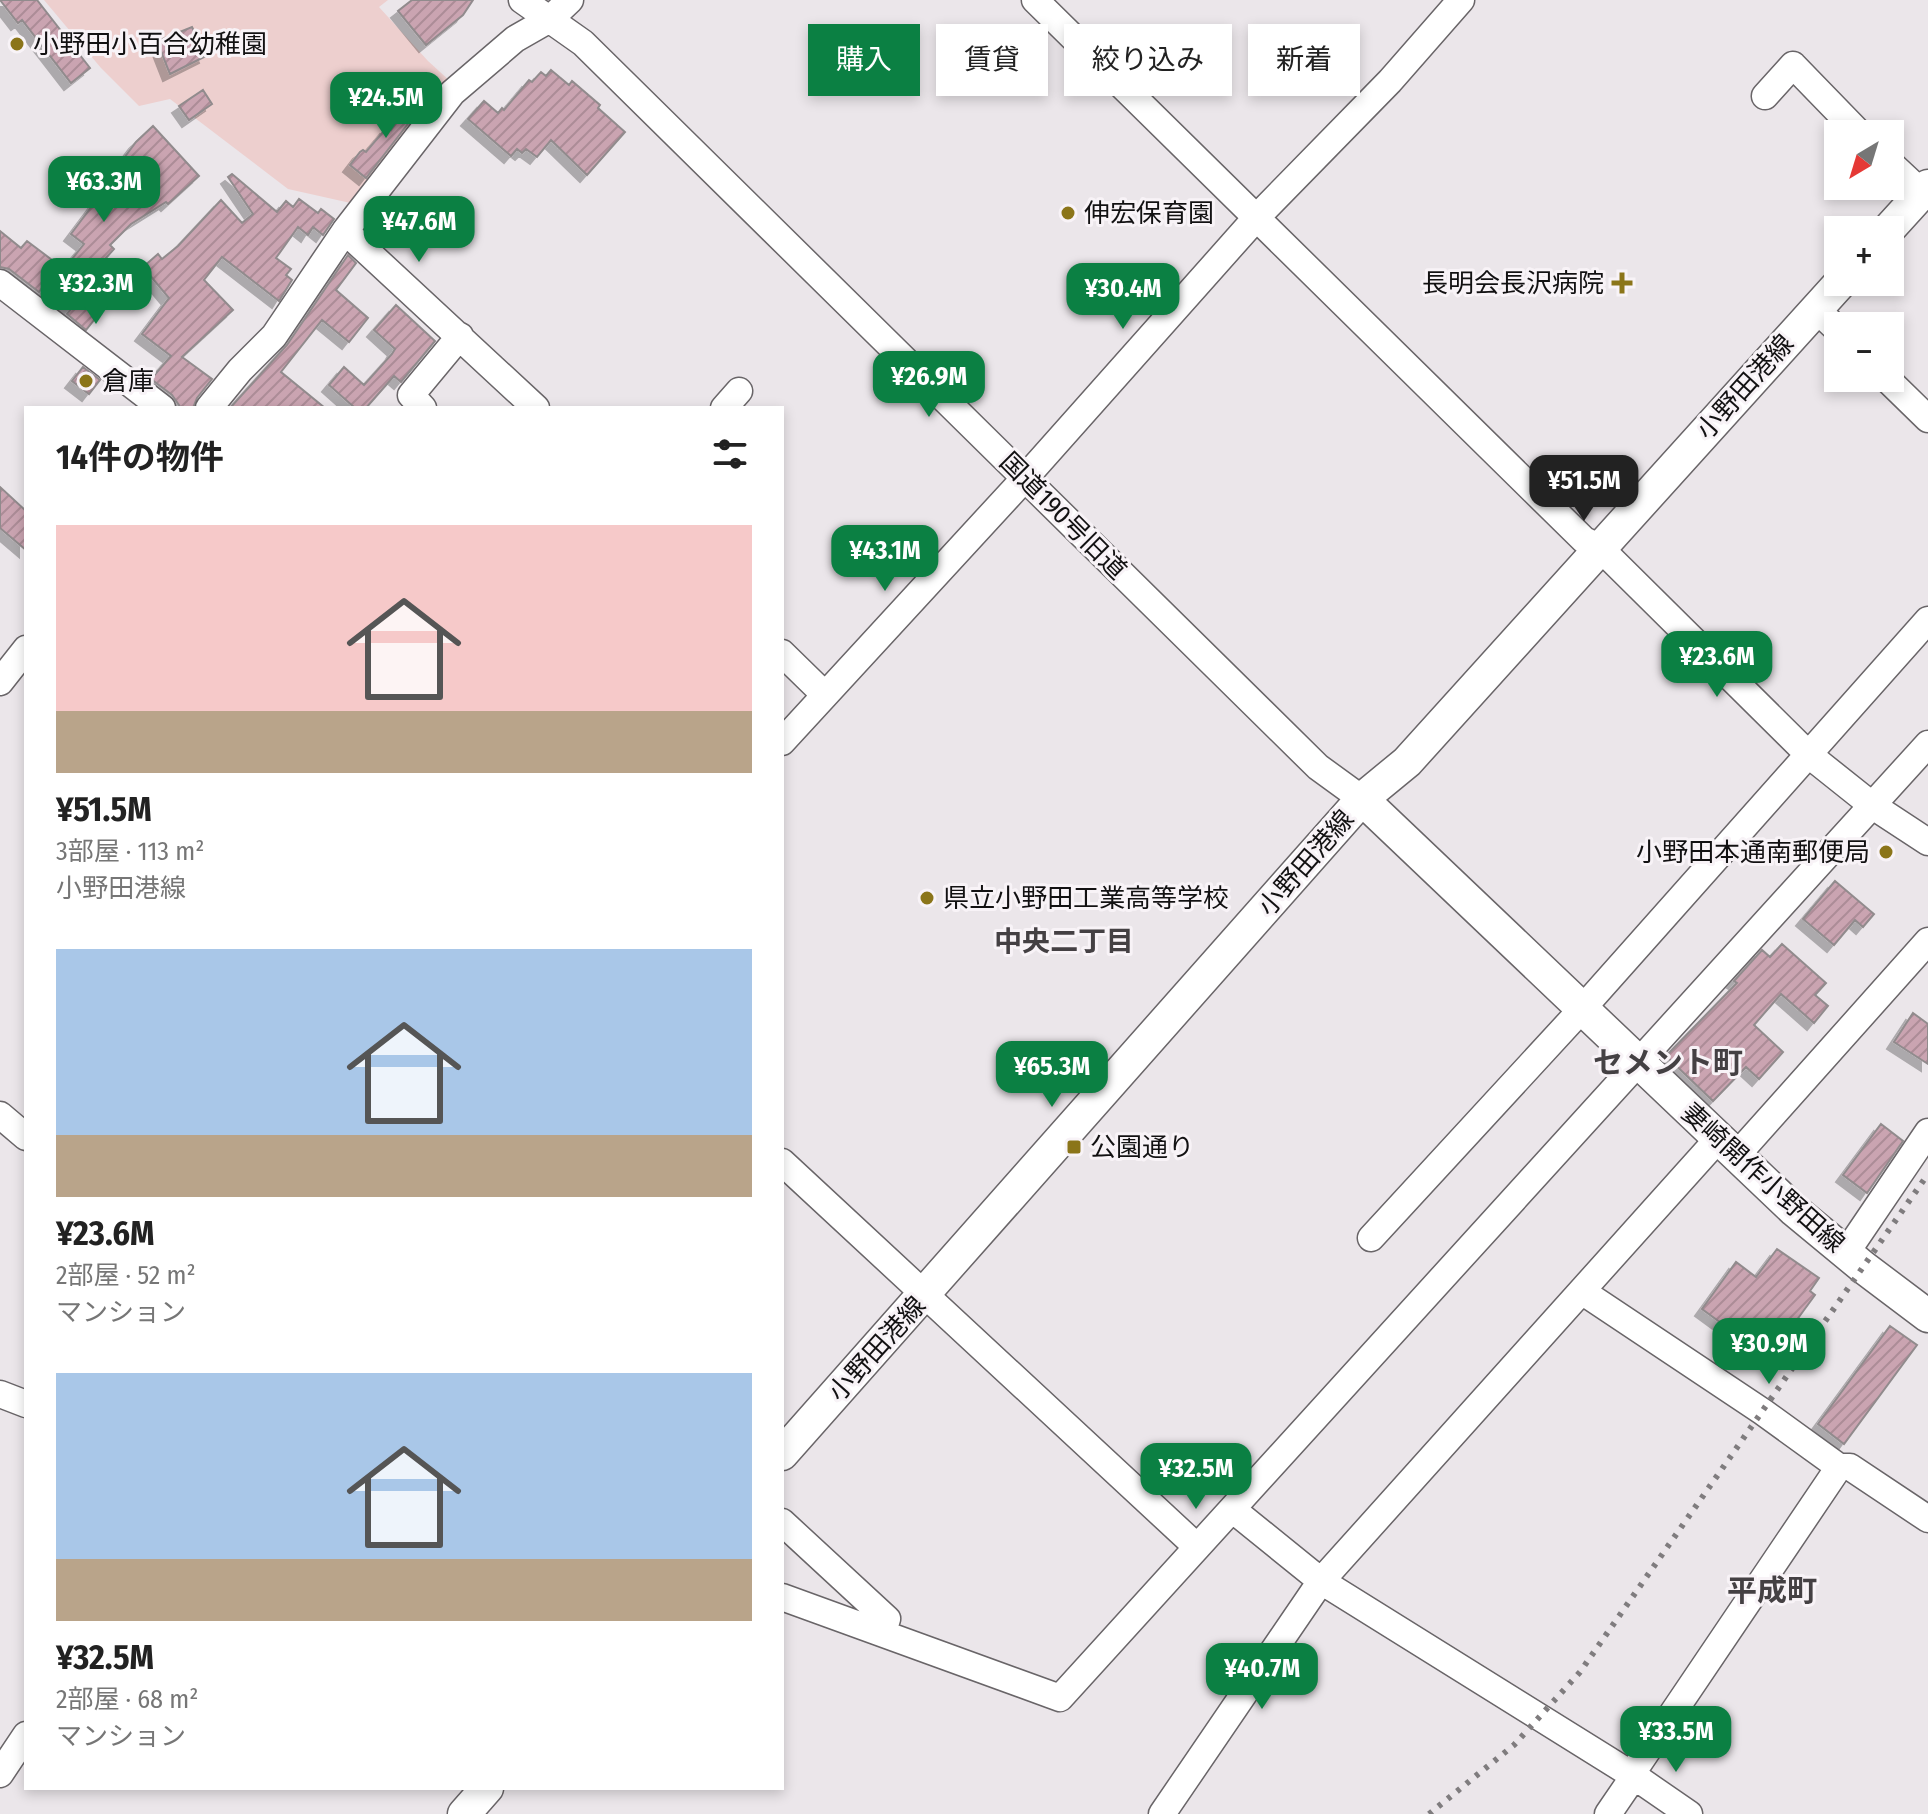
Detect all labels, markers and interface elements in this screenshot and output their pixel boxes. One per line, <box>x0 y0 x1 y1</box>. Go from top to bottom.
chip: 購入 <box>808 24 920 96</box>
chip: 賃貸 <box>936 24 1048 96</box>
chip: 絞り込み <box>1064 24 1232 96</box>
chip: 新着 <box>1248 24 1360 96</box>
place label: 小野田小百合幼稚園 <box>33 29 267 60</box>
marker: 小野田小百合幼稚園 <box>8 35 26 53</box>
pin: ¥24.5M <box>321 72 451 140</box>
text: ¥24.5M <box>348 82 424 113</box>
north arrow <box>1824 120 1904 200</box>
map controls <box>1824 120 1904 392</box>
pin: ¥63.3M <box>39 156 169 224</box>
text: ¥63.3M <box>66 166 142 197</box>
pin: ¥47.6M <box>354 196 484 264</box>
place label: 伸宏保育園 <box>1084 198 1214 229</box>
marker: 伸宏保育園 <box>1059 204 1077 222</box>
text: ¥47.6M <box>382 206 456 237</box>
button: + <box>1824 216 1904 296</box>
pin: ¥32.3M <box>31 258 161 326</box>
pin: ¥30.4M <box>1058 263 1188 331</box>
text: ¥32.3M <box>59 268 133 299</box>
place label: 長明会長沢病院 <box>1422 268 1604 299</box>
marker: 長明会長沢病院 <box>1611 272 1633 294</box>
text: ¥30.4M <box>1084 273 1162 304</box>
button: − <box>1824 312 1904 392</box>
street label: 小野田港線 <box>1690 328 1800 446</box>
pin: ¥26.9M <box>864 351 994 419</box>
text: ¥26.9M <box>891 361 967 392</box>
place label: 倉庫 <box>102 366 154 397</box>
marker: 倉庫 <box>77 372 95 390</box>
icon: filters <box>708 432 752 476</box>
text: 14件の物件 <box>56 437 224 478</box>
street label: 国道190号旧道 <box>993 446 1133 586</box>
pin: ¥51.5M <box>1519 455 1649 523</box>
text: ¥51.5M <box>1547 465 1621 496</box>
pin: ¥43.1M <box>820 525 950 593</box>
text: ¥43.1M <box>849 535 921 566</box>
icon: home <box>332 577 476 721</box>
pin: ¥23.6M <box>1652 631 1782 699</box>
text: ¥23.6M <box>1679 641 1755 672</box>
text: ¥51.5M <box>56 789 152 830</box>
street label: 小野田港線 <box>1252 804 1360 922</box>
text: 3部屋 · 113 m² <box>56 836 205 867</box>
place label: 小野田本通南郵便局 <box>1636 837 1870 868</box>
marker: 小野田本通南郵便局 <box>1877 843 1895 861</box>
text: 小野田港線 <box>56 873 186 904</box>
place label: 県立小野田工業高等学校 <box>943 883 1229 914</box>
marker: 県立小野田工業高等学校 <box>918 889 936 907</box>
district label: 中央二丁目 <box>994 925 1134 958</box>
icon: home <box>332 1001 476 1145</box>
pin: ¥65.3M <box>987 1041 1117 1109</box>
district label: セメント町 <box>1593 1045 1743 1081</box>
text: ¥65.3M <box>1014 1051 1090 1082</box>
street label: 妻崎開作小野田線 <box>1675 1097 1851 1259</box>
place label: 公園通り <box>1090 1132 1194 1163</box>
marker: 公園通り <box>1065 1138 1083 1156</box>
text: ¥23.6M <box>56 1213 155 1254</box>
text: 2部屋 · 52 m² <box>56 1260 196 1291</box>
street label: 小野田港線 <box>822 1290 932 1408</box>
text: マンション <box>56 1297 186 1328</box>
pin: ¥30.9M <box>1704 1318 1834 1386</box>
text: ¥30.9M <box>1730 1328 1808 1359</box>
icon: home <box>332 1425 476 1569</box>
pin: ¥32.5M <box>1131 1443 1261 1511</box>
text: ¥32.5M <box>1158 1453 1234 1484</box>
district label: 平成町 <box>1727 1573 1817 1609</box>
text: ¥32.5M <box>56 1637 154 1678</box>
pin: ¥40.7M <box>1197 1643 1327 1711</box>
text: ¥40.7M <box>1224 1653 1300 1684</box>
text: 2部屋 · 68 m² <box>56 1684 198 1715</box>
pin: ¥33.5M <box>1611 1706 1741 1774</box>
text: ¥33.5M <box>1638 1716 1714 1747</box>
text: マンション <box>56 1721 186 1752</box>

